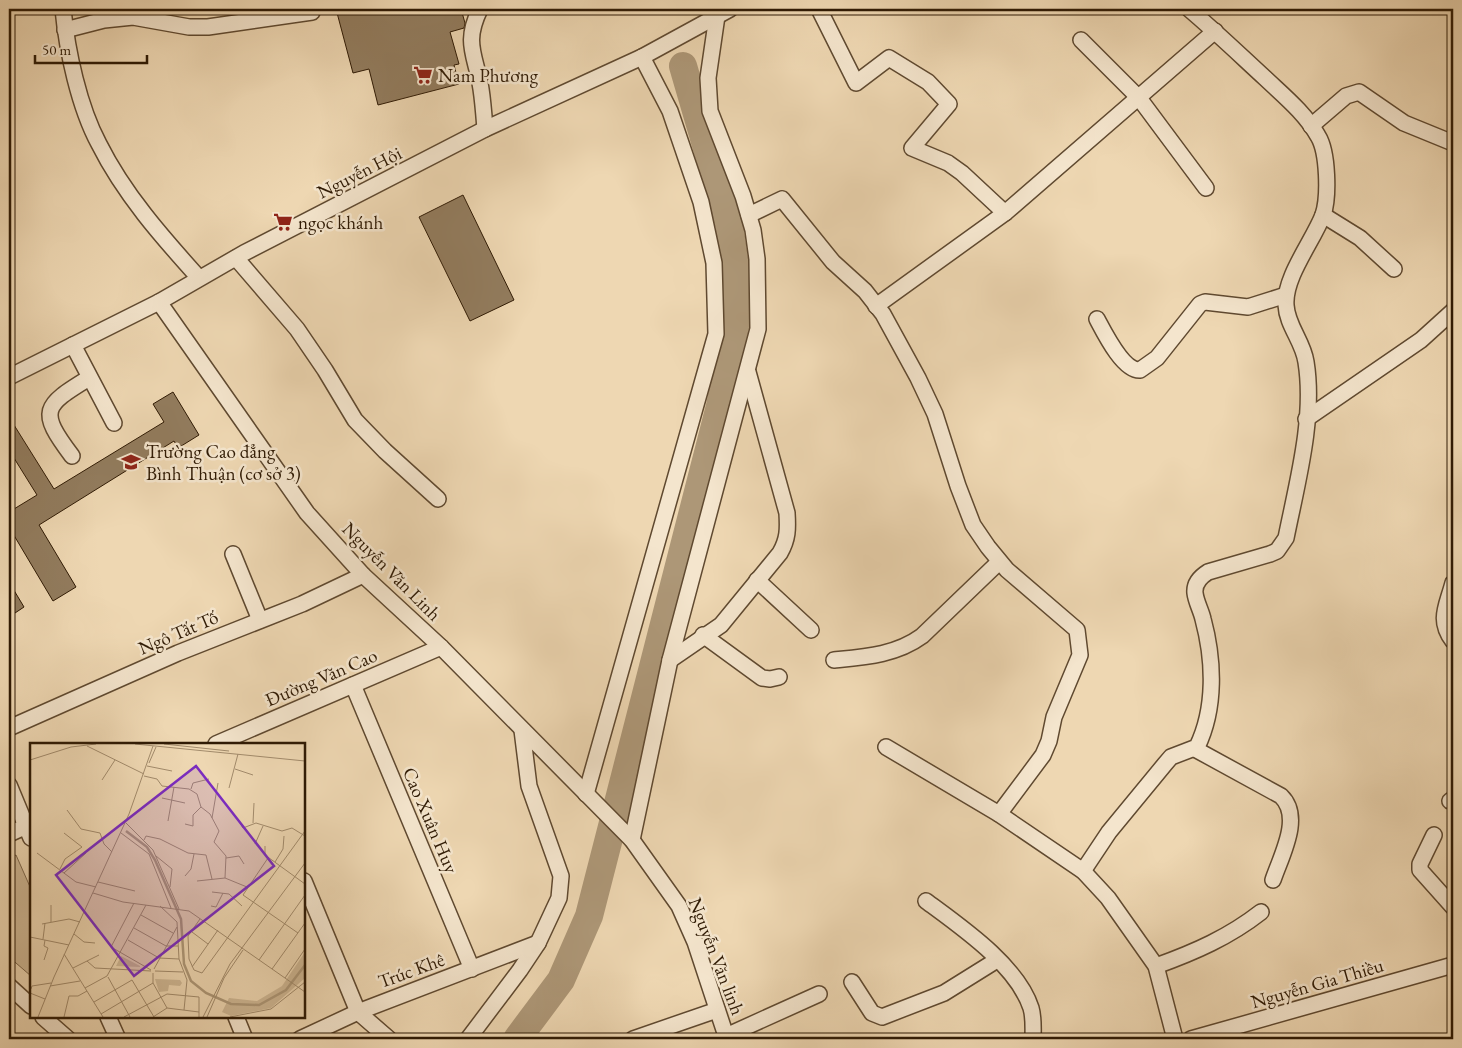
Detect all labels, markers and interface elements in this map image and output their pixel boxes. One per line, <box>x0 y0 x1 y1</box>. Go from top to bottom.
scale bar <box>35 32 148 64</box>
text: 50 m <box>42 40 71 59</box>
place label: Nam Phương <box>438 63 539 88</box>
supermarket icon: Nam Phương <box>412 64 434 86</box>
street label: Nguyễn Hội <box>313 140 406 204</box>
place label: ngọc khánh <box>298 210 384 235</box>
supermarket icon: ngọc khánh <box>272 211 294 233</box>
place label: Trường Cao đẳng Bình Thuận (cơ sở 3) <box>146 439 301 486</box>
school or university icon: Trường Cao đẳng Bình Thuận (cơ sở 3) <box>120 451 142 473</box>
street label: Nguyễn Văn Linh <box>337 516 447 626</box>
street label: Ngô Tất Tố <box>134 604 222 661</box>
street label: Đường Văn Cao <box>261 643 381 712</box>
inset map <box>30 743 305 1018</box>
street label: Cao Xuân Huy <box>397 763 464 878</box>
street label: Nguyễn Văn linh <box>683 894 750 1019</box>
street label: Trúc Khê <box>375 947 448 994</box>
street label: Nguyễn Gia Thiều <box>1248 953 1386 1014</box>

